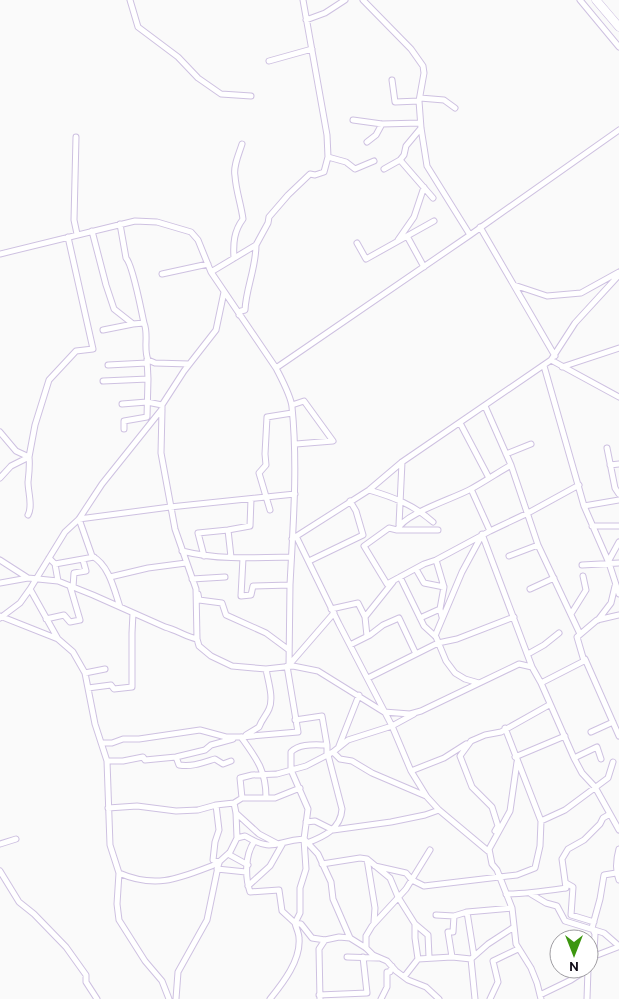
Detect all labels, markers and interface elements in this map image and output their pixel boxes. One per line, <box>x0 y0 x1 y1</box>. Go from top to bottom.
north arrow <box>549 929 599 979</box>
text: N <box>569 957 579 974</box>

